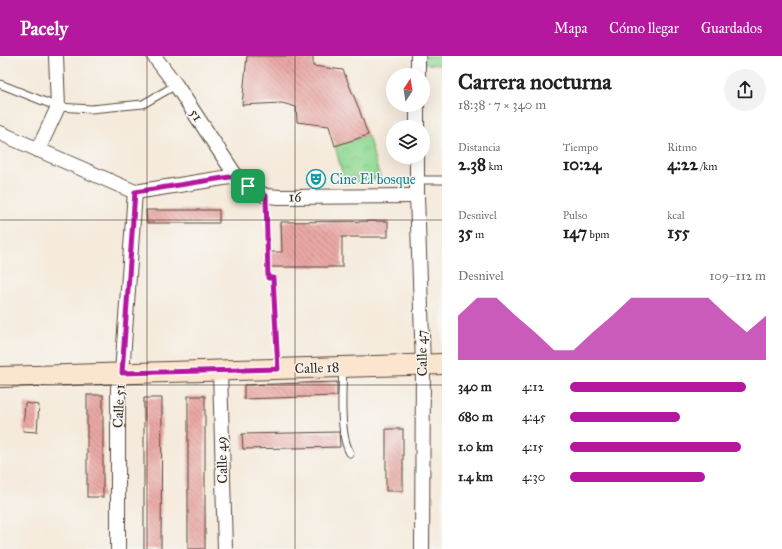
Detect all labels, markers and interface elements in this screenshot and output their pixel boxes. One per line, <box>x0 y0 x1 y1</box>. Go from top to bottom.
text: Pacely <box>20 17 68 40</box>
text: Mapa <box>554 20 587 37</box>
text: Cómo llegar <box>609 20 679 37</box>
text: Guardados <box>701 20 762 37</box>
north arrow <box>386 68 430 112</box>
map controls <box>386 68 430 164</box>
text: Carrera nocturna <box>458 68 611 95</box>
button: share <box>724 69 766 111</box>
text: 18:38 · 7 × 340 m <box>458 97 546 113</box>
street label: 51 <box>186 105 207 125</box>
button: layers <box>386 120 430 164</box>
text: Distancia <box>458 141 501 154</box>
text: Tiempo <box>563 141 598 154</box>
text: Ritmo <box>667 141 697 154</box>
text: 2.38 <box>458 154 486 175</box>
text: 10:24 <box>563 154 601 175</box>
text: 4:22 <box>667 154 698 175</box>
text: km <box>486 160 503 173</box>
text: /km <box>698 160 717 173</box>
theatre icon: Cine El bosque <box>305 168 327 190</box>
pin <box>231 169 265 203</box>
place label: Cine El bosque <box>330 171 416 189</box>
icon: arrive <box>237 175 259 197</box>
street label: 16 <box>289 188 302 206</box>
text: Desnivel <box>458 209 497 222</box>
text: Pulso <box>563 209 587 222</box>
text: kcal <box>667 209 685 222</box>
text: 35 <box>458 222 473 243</box>
text: 147 <box>563 222 587 243</box>
text: 155 <box>667 222 690 243</box>
text: m <box>473 228 484 241</box>
text: bpm <box>587 228 610 241</box>
text: Desnivel <box>458 268 504 284</box>
text: 109–112 m <box>709 268 766 284</box>
street label: Calle 47 <box>413 330 431 376</box>
street label: Calle 18 <box>294 359 340 377</box>
text: 340 m <box>458 379 492 395</box>
text: 4:12 <box>522 379 544 395</box>
street label: Calle 51 <box>109 383 129 428</box>
text: 680 m <box>458 409 493 425</box>
text: 4:45 <box>522 409 546 425</box>
street label: Calle 49 <box>213 436 231 484</box>
text: 1.0 km <box>458 439 493 455</box>
text: 4:15 <box>522 439 544 455</box>
text: 1.4 km <box>458 469 493 485</box>
text: 4:30 <box>522 469 545 485</box>

